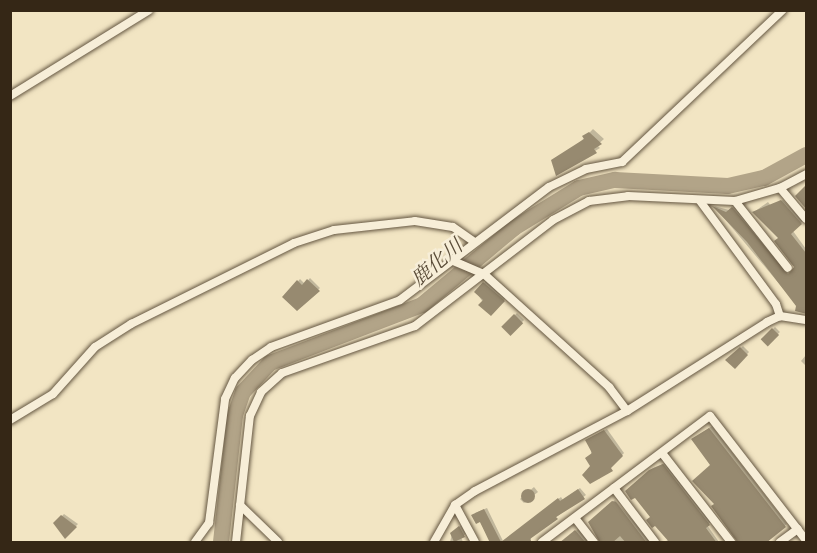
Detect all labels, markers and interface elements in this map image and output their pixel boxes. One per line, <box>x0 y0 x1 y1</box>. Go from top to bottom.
water label: 鹿化川 <box>407 236 469 292</box>

